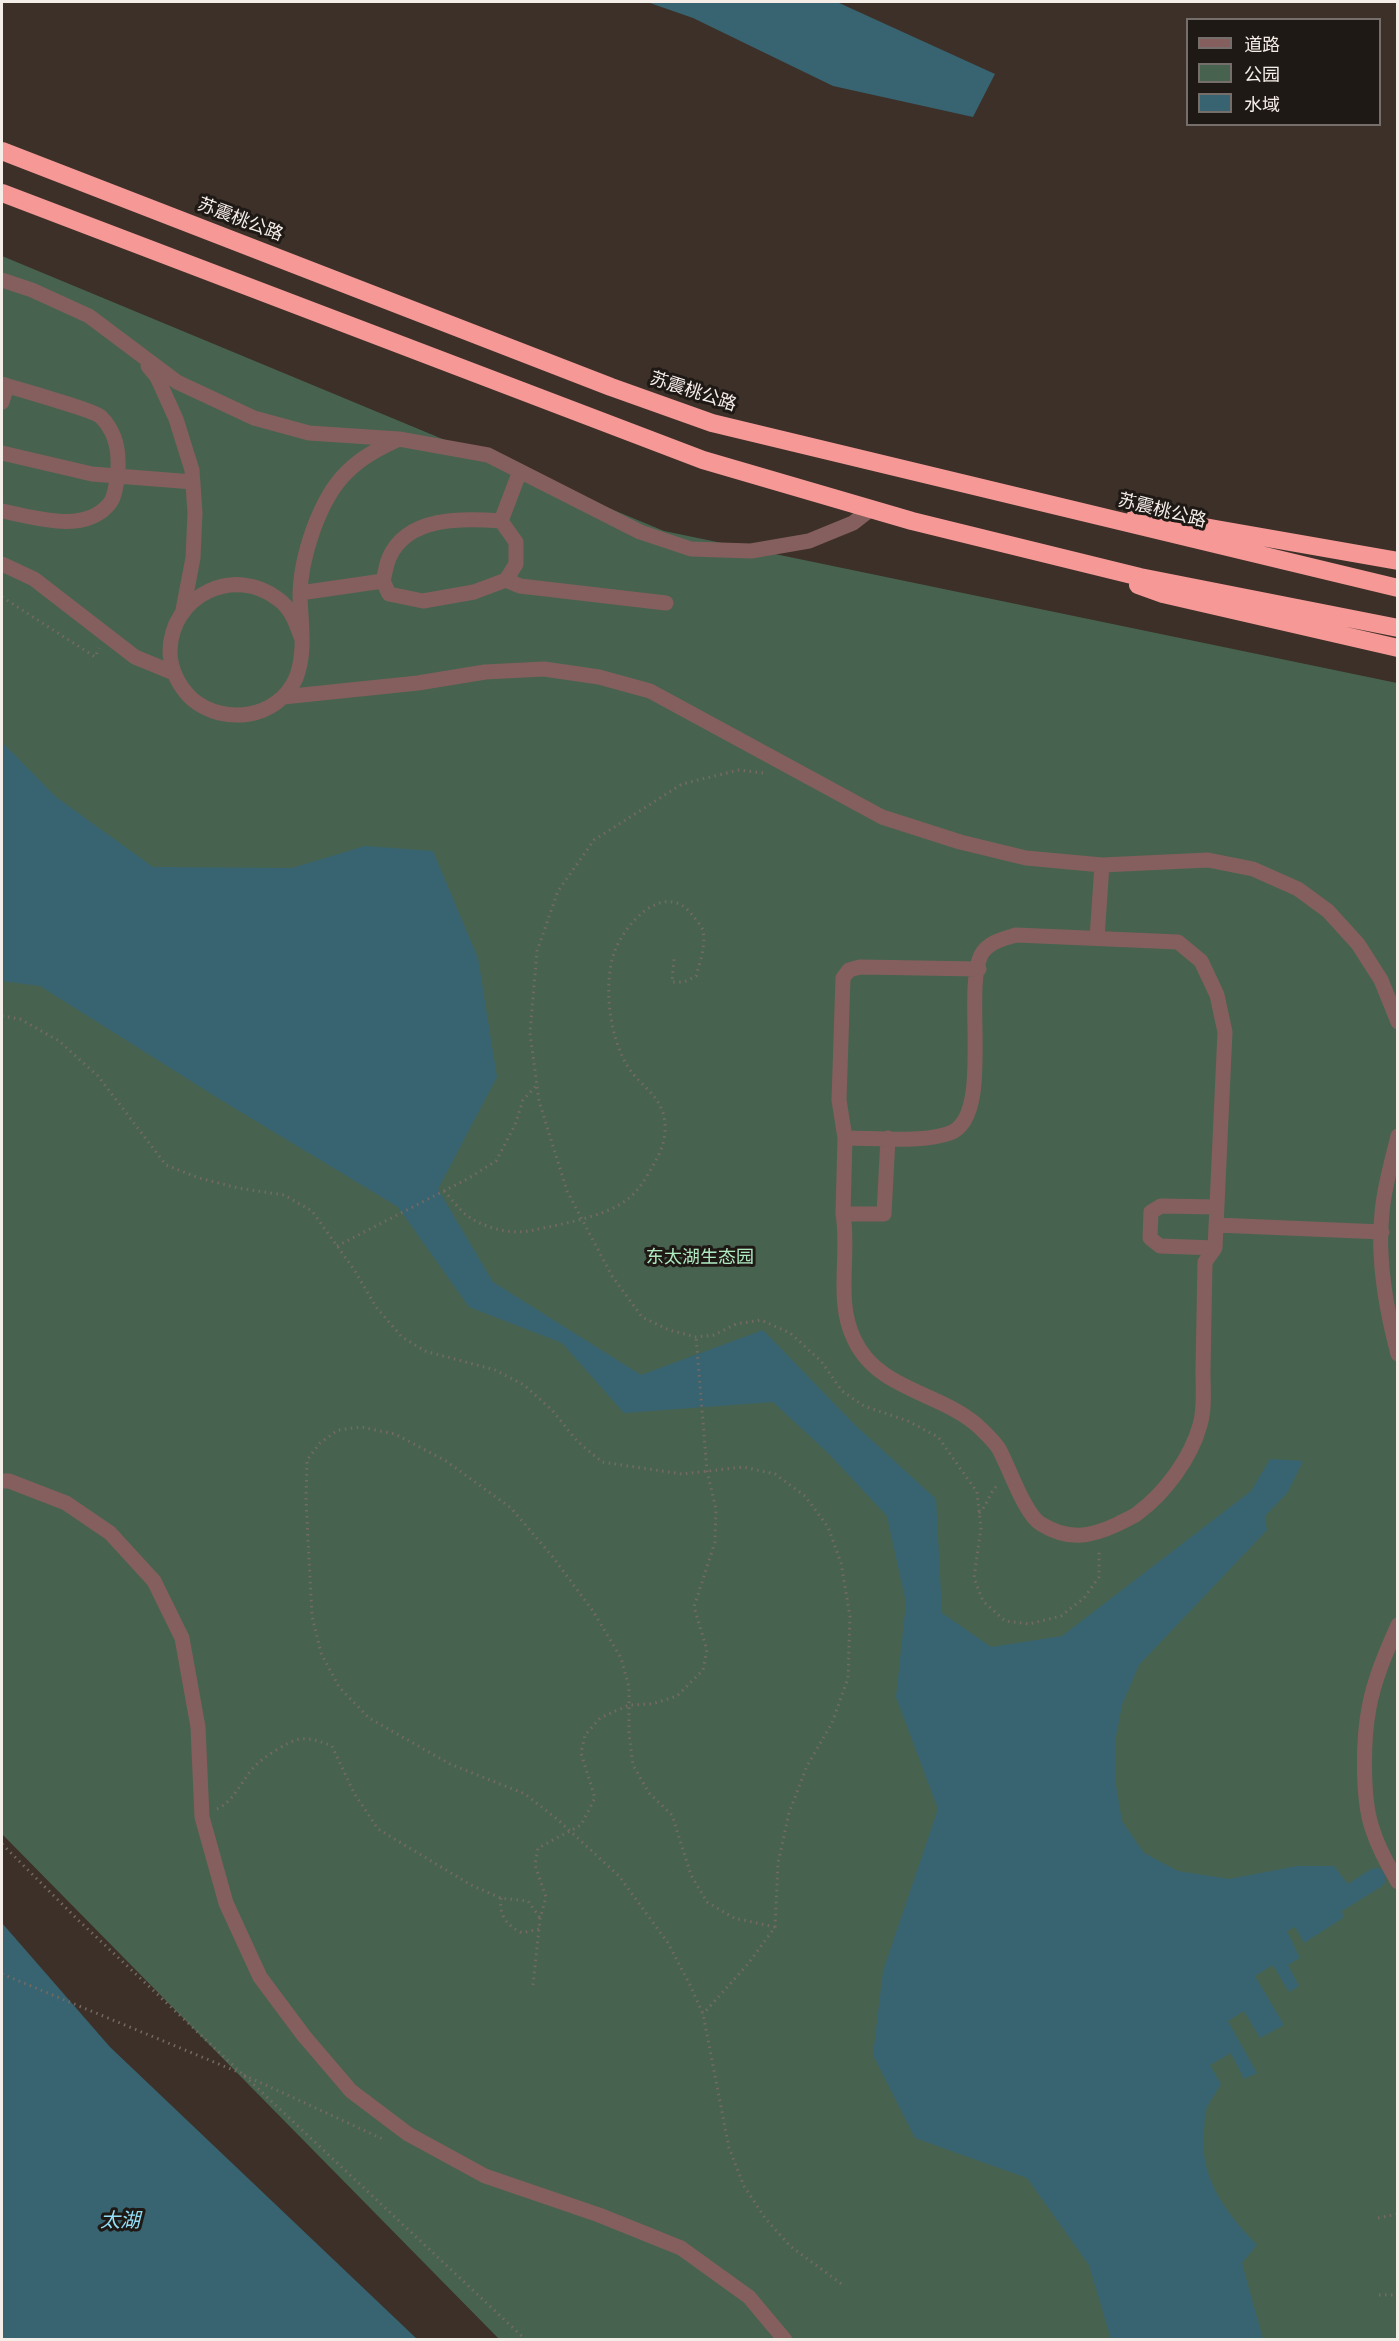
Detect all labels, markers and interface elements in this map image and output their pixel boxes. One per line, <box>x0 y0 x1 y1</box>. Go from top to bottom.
legend <box>1186 18 1381 126</box>
text: 道路 <box>1244 34 1280 56</box>
text: 公园 <box>1244 64 1280 86</box>
text: 水域 <box>1244 94 1280 116</box>
street label: 苏震桃公路 <box>194 194 286 246</box>
street label: 苏震桃公路 <box>647 368 739 416</box>
street label: 苏震桃公路 <box>1116 490 1208 532</box>
park label: 东太湖生态园 <box>646 1247 754 1269</box>
water label: 太湖 <box>100 2209 140 2233</box>

